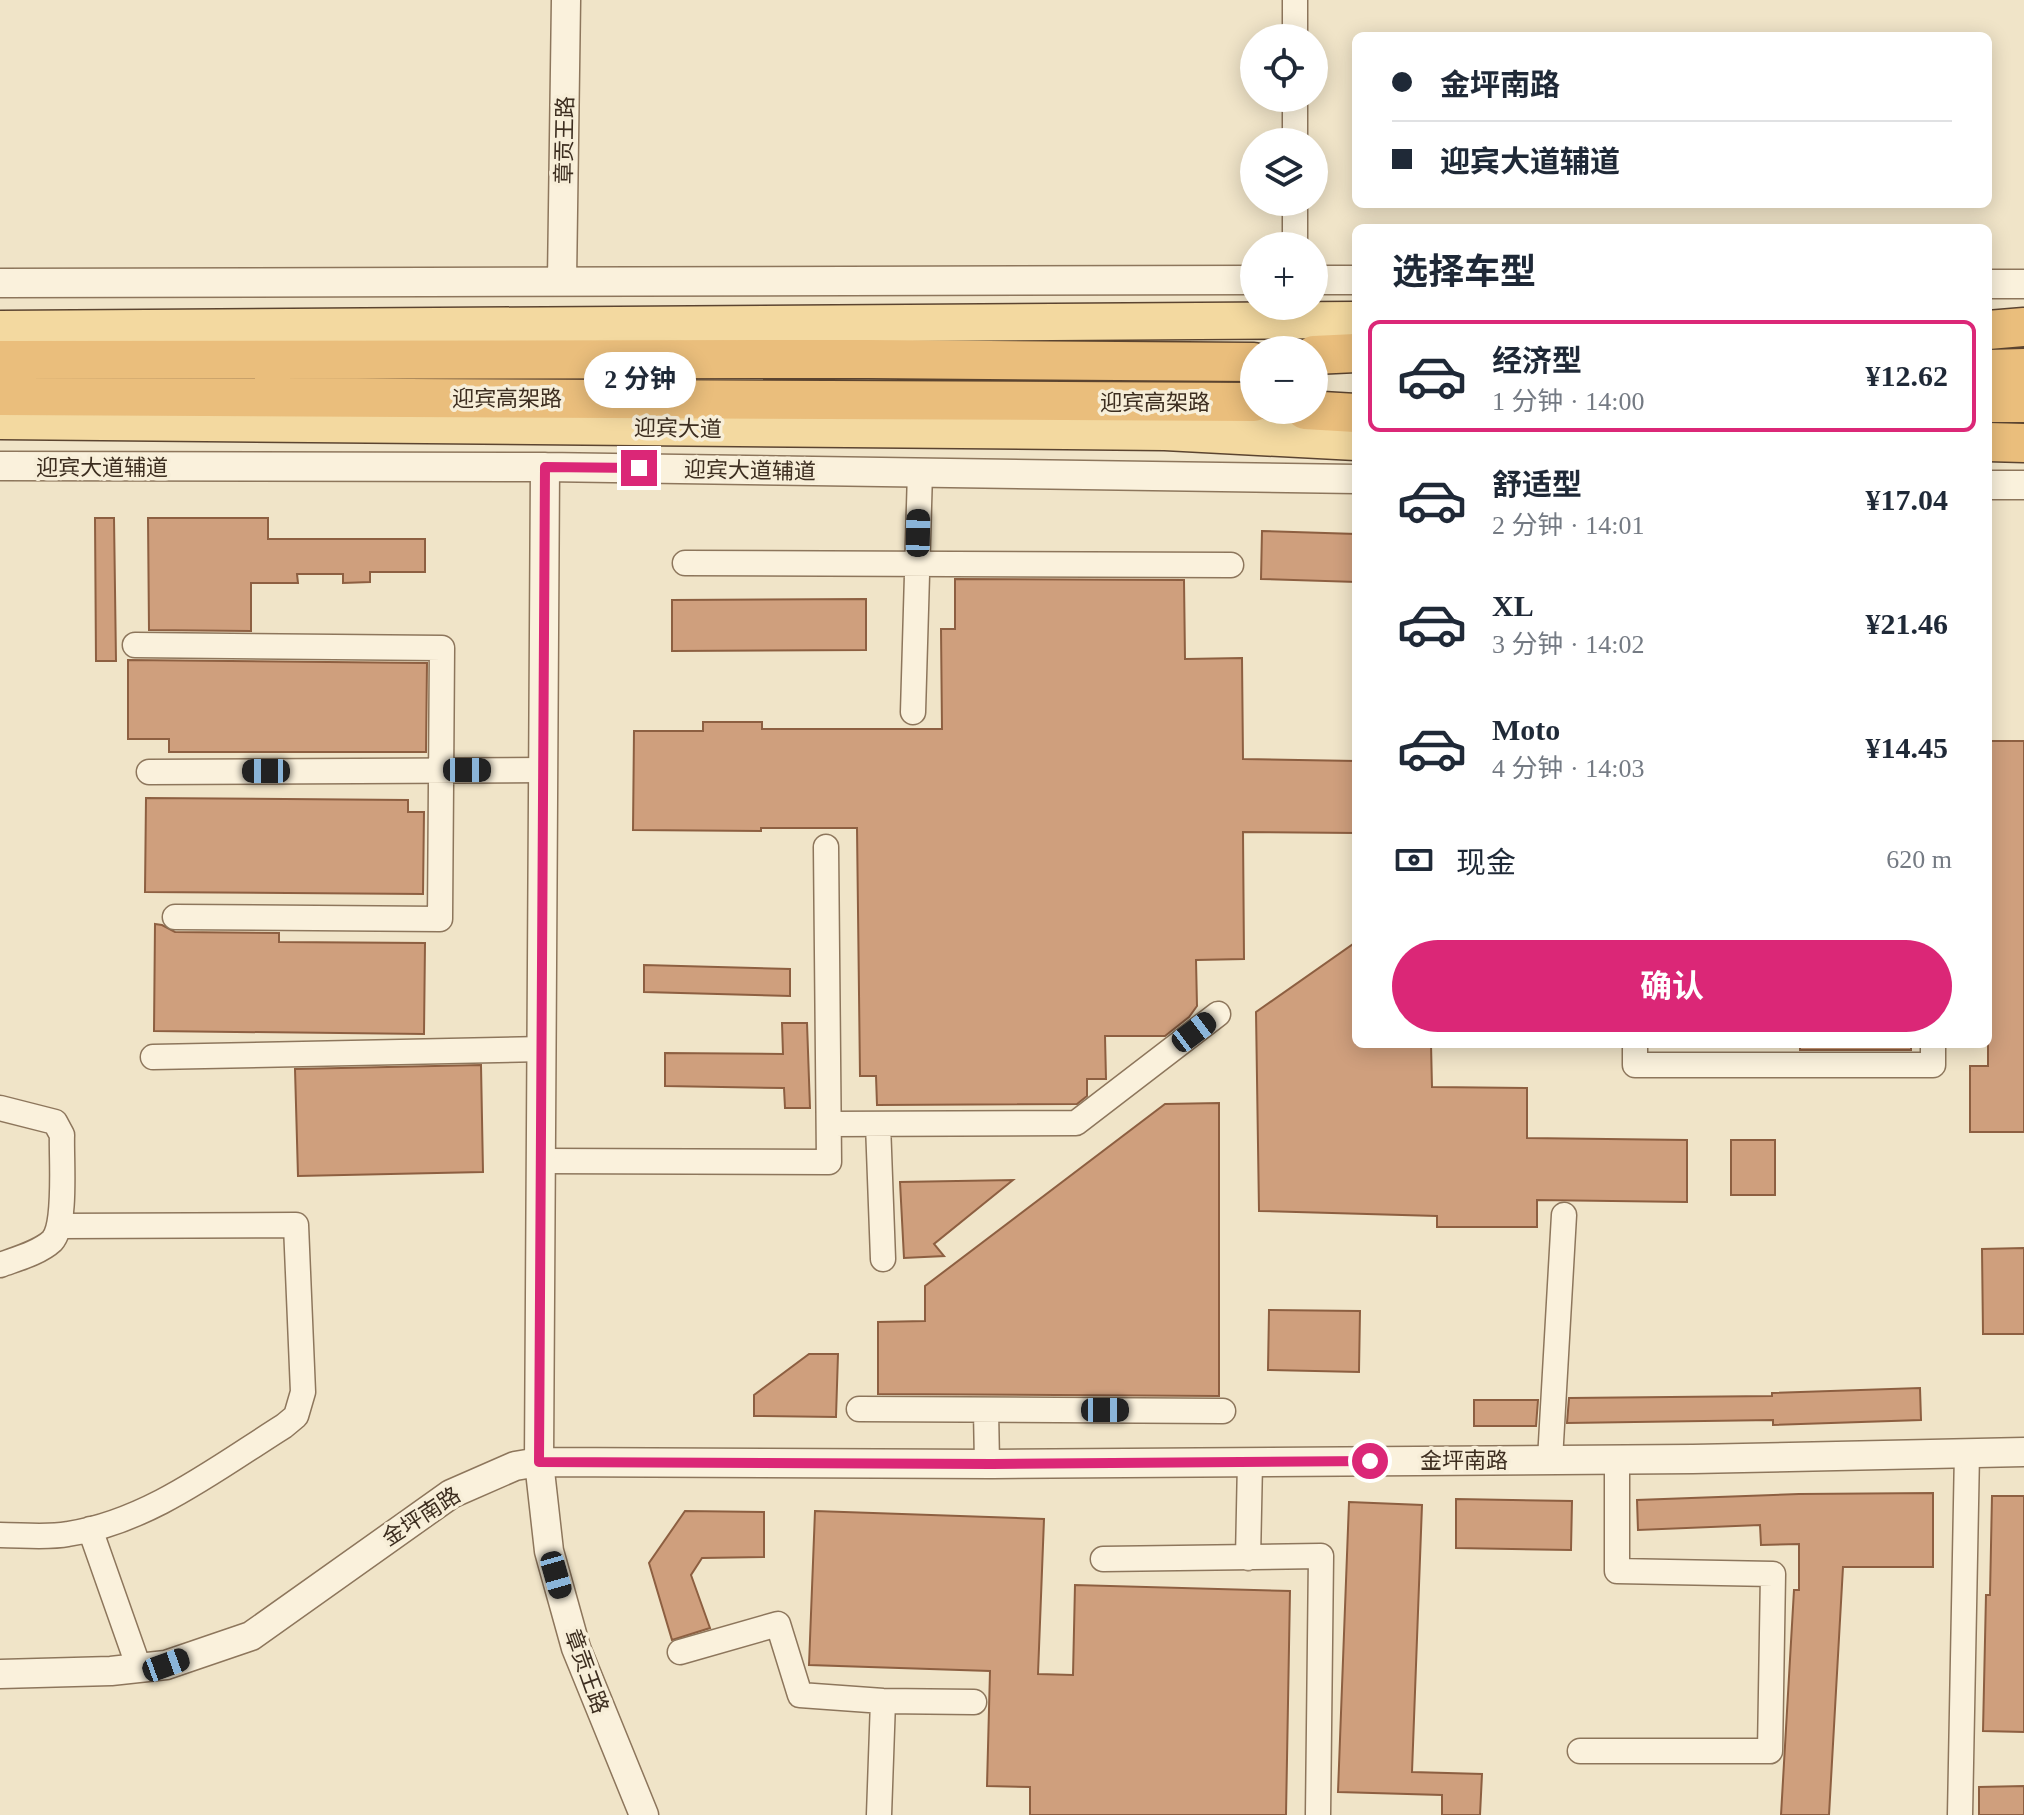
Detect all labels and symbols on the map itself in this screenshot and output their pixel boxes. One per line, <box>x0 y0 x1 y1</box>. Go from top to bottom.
street label: 章贡王路 <box>551 96 578 184</box>
callout: 2 分钟 <box>583 352 695 408</box>
street label: 迎宾高架路 <box>452 386 562 411</box>
street label: 迎宾高架路 <box>1100 390 1210 415</box>
street label: 迎宾大道 <box>634 415 722 442</box>
route end <box>621 450 657 486</box>
street label: 迎宾大道辅道 <box>36 455 168 480</box>
street label: 迎宾大道辅道 <box>684 457 816 484</box>
car <box>906 509 930 557</box>
car <box>443 758 491 782</box>
car <box>242 759 290 783</box>
car <box>1168 1008 1220 1056</box>
car <box>1081 1398 1129 1422</box>
route start <box>1352 1443 1388 1479</box>
street label: 金坪南路 <box>1420 1448 1508 1473</box>
street label: 金坪南路 <box>378 1482 465 1551</box>
car <box>538 1549 574 1601</box>
street label: 章贡王路 <box>560 1626 613 1717</box>
car <box>139 1646 193 1684</box>

